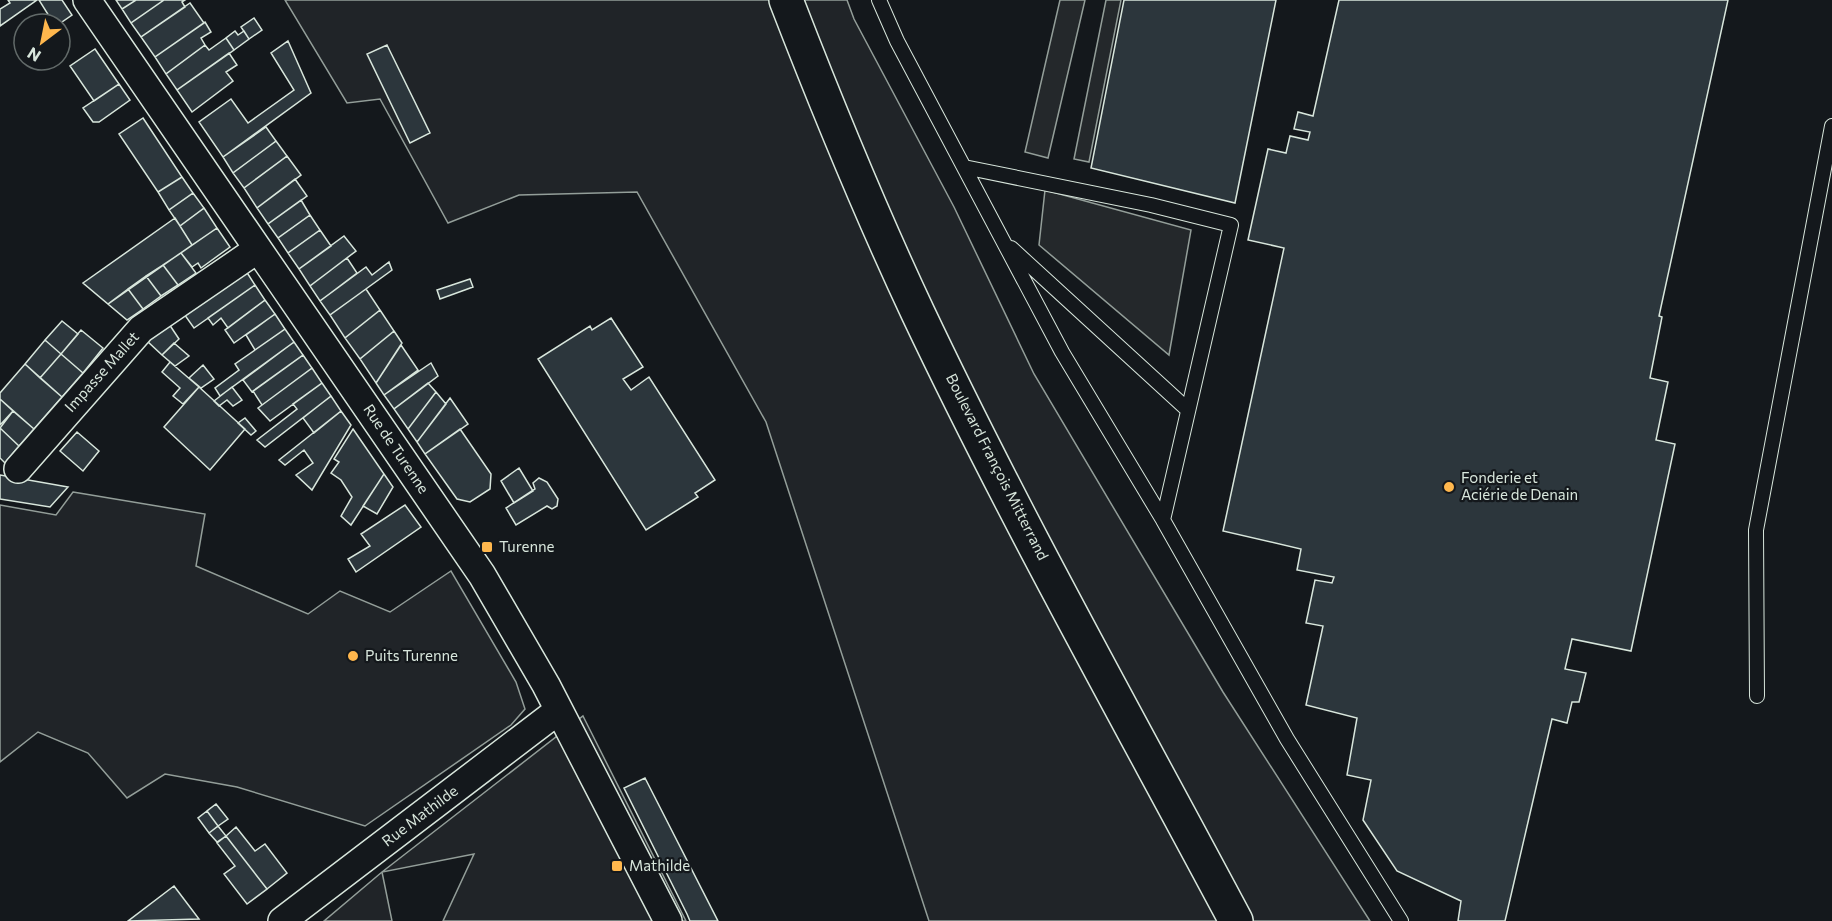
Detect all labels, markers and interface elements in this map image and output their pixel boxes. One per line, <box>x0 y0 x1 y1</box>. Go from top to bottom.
north arrow <box>12 12 72 72</box>
text: N <box>24 44 44 66</box>
street label: Impasse Mallet <box>60 327 142 415</box>
street label: Boulevard François Mitterrand <box>943 370 1053 563</box>
street label: Rue de Turenne <box>360 400 433 497</box>
place label: Fonderie et Aciérie de Denain <box>1461 468 1578 503</box>
marker: Fonderie et Aciérie de Denain <box>1442 480 1456 494</box>
place label: Turenne <box>499 537 555 555</box>
marker: Turenne <box>480 540 494 554</box>
place label: Puits Turenne <box>365 646 458 664</box>
marker: Puits Turenne <box>346 649 360 663</box>
street label: Rue Mathilde <box>378 781 461 850</box>
place label: Mathilde <box>629 856 690 874</box>
marker: Mathilde <box>610 859 624 873</box>

